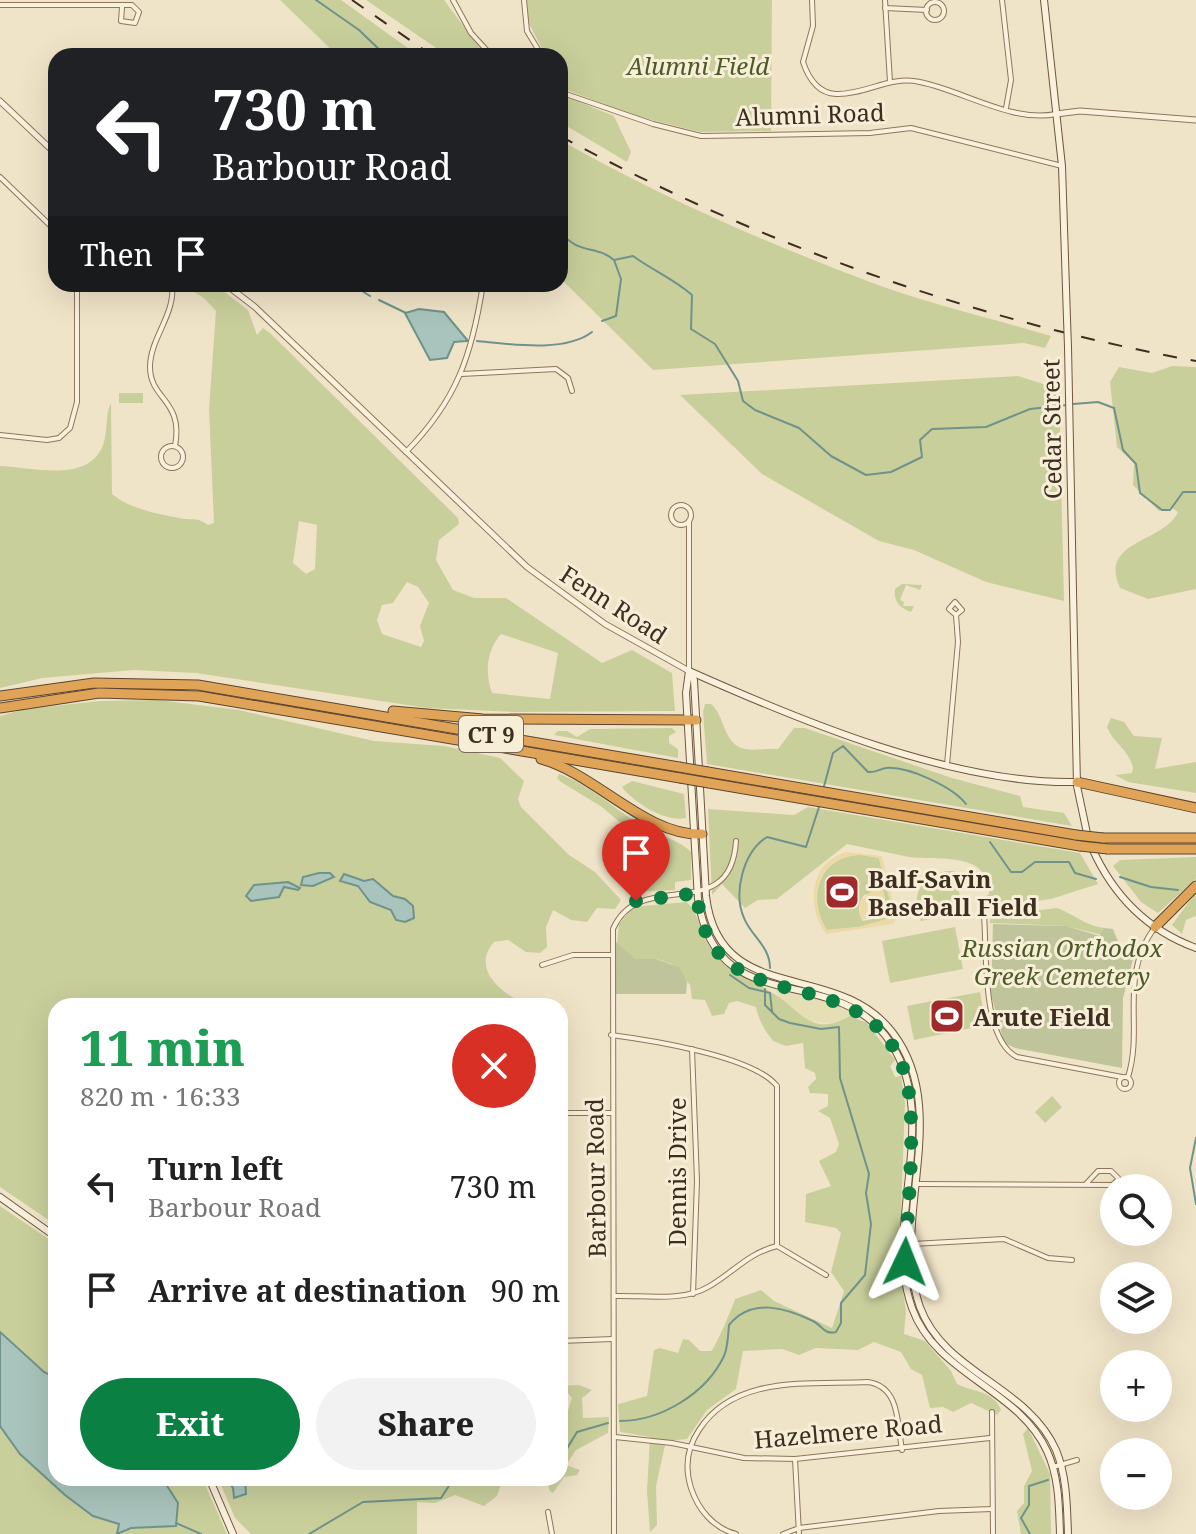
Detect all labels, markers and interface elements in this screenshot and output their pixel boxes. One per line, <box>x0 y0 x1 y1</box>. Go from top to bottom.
park label: Alumni Field <box>625 49 769 82</box>
text: 730 m <box>212 70 377 146</box>
icon: left <box>80 80 184 184</box>
street label: Alumni Road <box>735 95 886 133</box>
text: Barbour Road <box>212 142 452 191</box>
icon: arrive <box>169 232 213 276</box>
text: Then <box>80 234 153 275</box>
street label: Cedar Street <box>1033 359 1069 499</box>
street label: Fenn Road <box>554 557 674 651</box>
road number: CT 9 <box>459 716 523 752</box>
pin <box>602 819 670 901</box>
icon: arrive <box>614 831 658 875</box>
place label: Balf-Savin Baseball Field <box>868 862 1038 923</box>
sports icon: Balf-Savin Baseball Field <box>823 873 861 911</box>
park label: Russian Orthodox Greek Cemetery <box>960 931 1163 992</box>
sports icon: Arute Field <box>928 997 966 1035</box>
place label: Arute Field <box>973 1000 1111 1033</box>
text: 11 min <box>80 1015 245 1080</box>
button: close <box>452 1024 536 1108</box>
text: 820 m · 16:33 <box>80 1078 241 1114</box>
street label: Dennis Drive <box>660 1097 693 1247</box>
street label: Barbour Road <box>577 1098 613 1258</box>
text: Turn left <box>148 1148 283 1189</box>
icon: left <box>80 1164 124 1208</box>
text: 730 m <box>450 1166 536 1207</box>
map controls <box>1100 1174 1172 1510</box>
button: search <box>1100 1174 1172 1246</box>
text: Barbour Road <box>148 1189 321 1225</box>
position arrow <box>863 1220 947 1304</box>
button: layers <box>1100 1262 1172 1334</box>
icon: arrive <box>80 1268 124 1312</box>
text: Arrive at destination <box>148 1270 467 1311</box>
text: 90 m <box>491 1270 560 1311</box>
button: + <box>1100 1350 1172 1422</box>
button: Exit <box>80 1378 300 1470</box>
button: Share <box>316 1378 536 1470</box>
street label: Hazelmere Road <box>752 1406 944 1456</box>
button: − <box>1100 1438 1172 1510</box>

